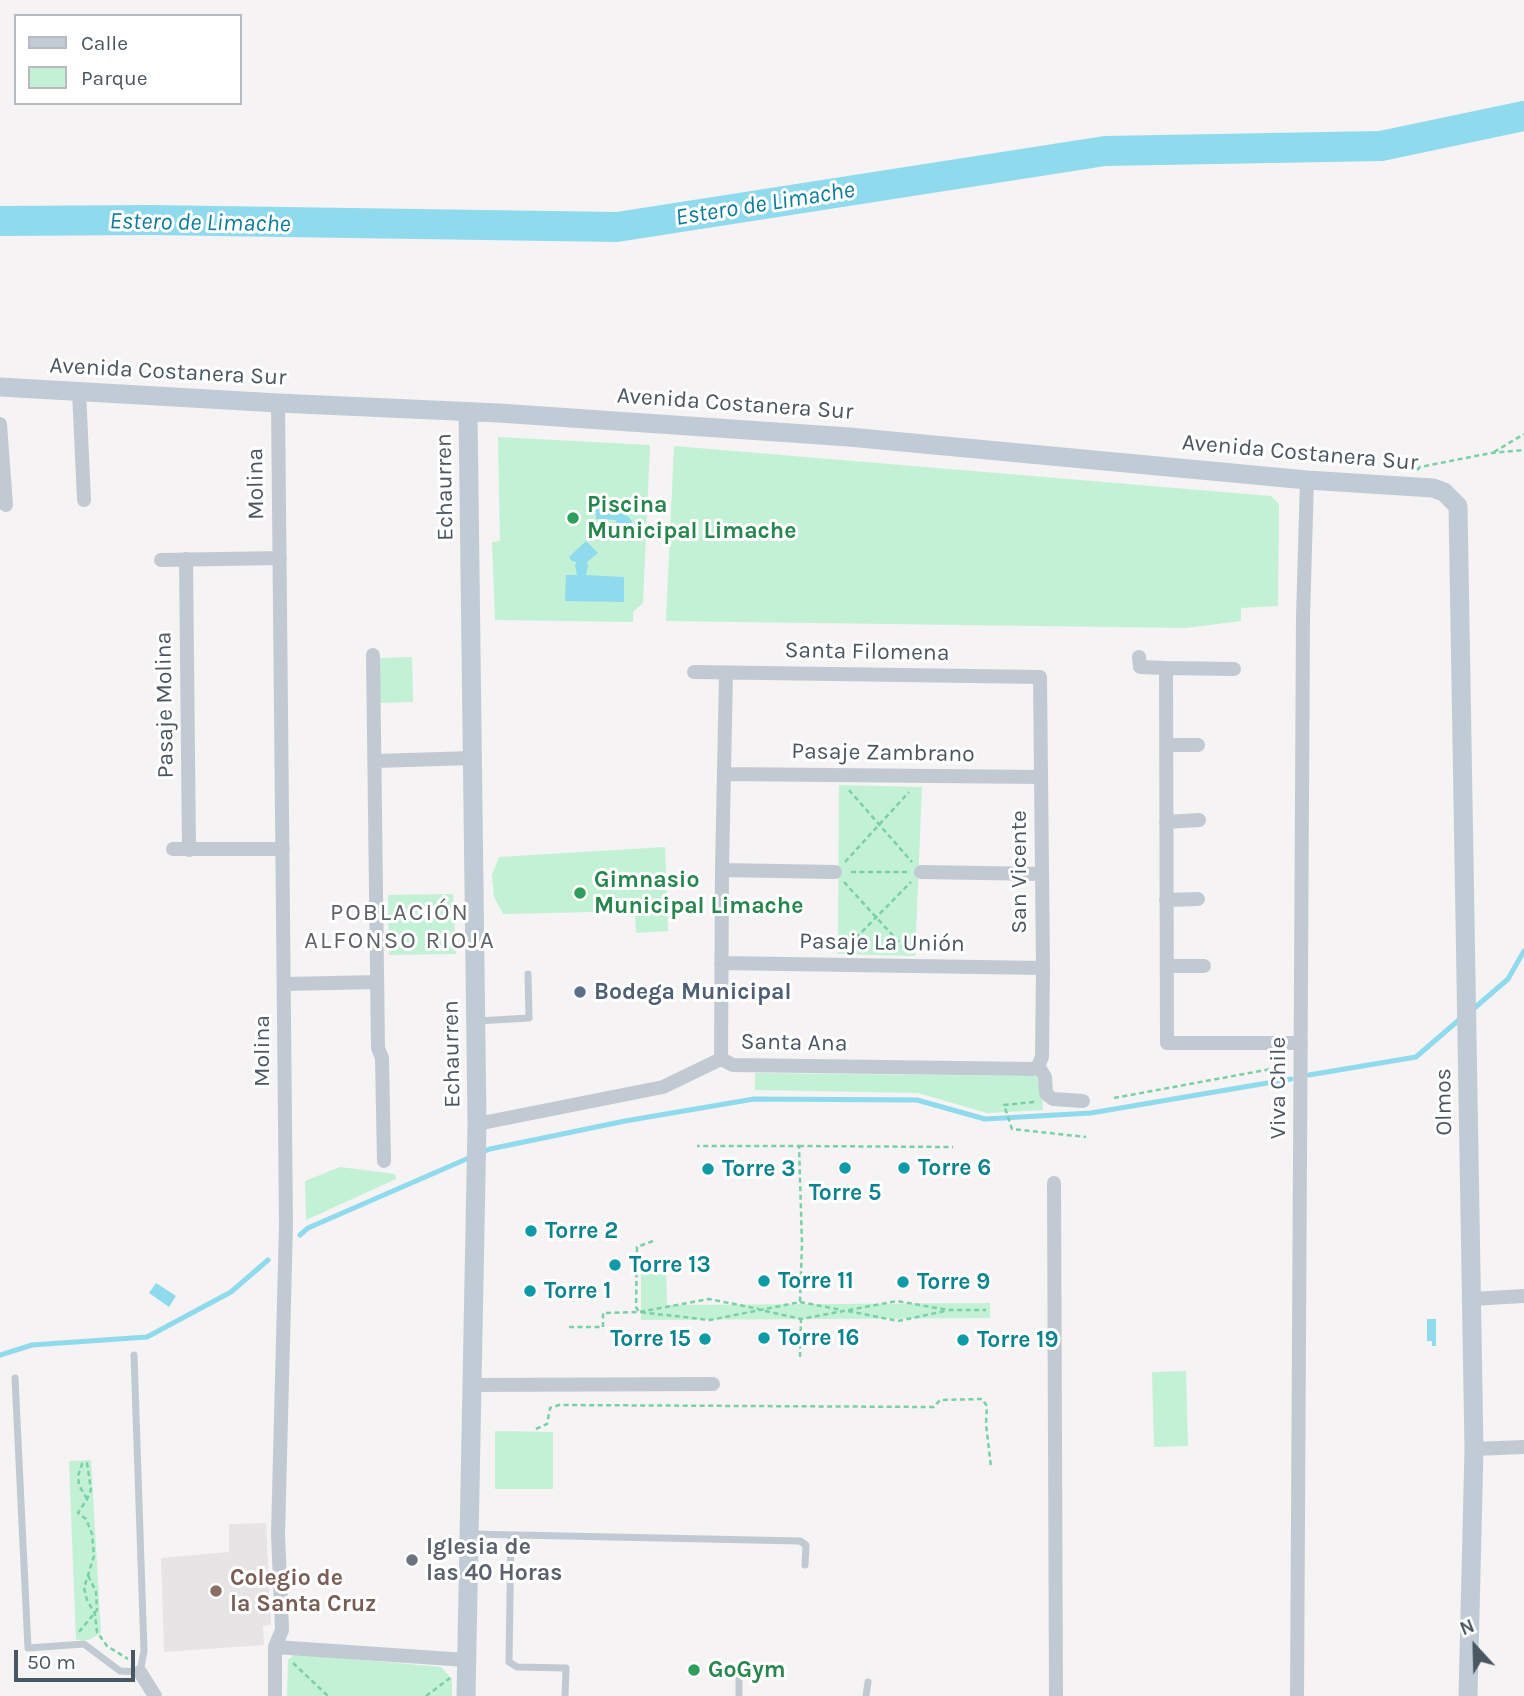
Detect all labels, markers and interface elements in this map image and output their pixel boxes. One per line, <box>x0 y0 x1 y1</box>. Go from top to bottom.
legend <box>14 14 242 105</box>
text: Calle <box>81 31 128 55</box>
text: Parque <box>81 66 148 90</box>
water label: Estero de Limache <box>673 176 857 232</box>
water label: Estero de Limache <box>109 207 291 239</box>
street label: Avenida Costanera Sur <box>49 352 287 392</box>
street label: Avenida Costanera Sur <box>616 382 854 426</box>
street label: Avenida Costanera Sur <box>1181 429 1419 477</box>
street label: Echaurren <box>430 433 460 541</box>
street label: Molina <box>242 448 270 520</box>
place label: Piscina Municipal Limache <box>587 491 796 545</box>
marker: Piscina Municipal Limache <box>565 510 581 526</box>
street label: Pasaje Molina <box>150 632 180 778</box>
street label: Santa Filomena <box>784 637 950 667</box>
street label: Pasaje Zambrano <box>791 738 975 768</box>
street label: San Vicente <box>1005 810 1033 934</box>
place label: Gimnasio Municipal Limache <box>594 866 803 920</box>
marker: Gimnasio Municipal Limache <box>572 885 588 901</box>
district label: POBLACIÓN ALFONSO RIOJA <box>306 899 494 955</box>
street label: Pasaje La Unión <box>799 928 965 958</box>
place label: Bodega Municipal <box>594 978 792 1006</box>
marker: Bodega Municipal <box>572 984 588 1000</box>
street label: Echaurren <box>437 1000 467 1108</box>
street label: Molina <box>248 1015 276 1087</box>
street label: Santa Ana <box>740 1028 848 1058</box>
street label: Viva Chile <box>1264 1037 1292 1139</box>
street label: Olmos <box>1430 1068 1458 1136</box>
place label: Torre 6 <box>918 1154 991 1182</box>
place label: Torre 3 <box>722 1155 796 1183</box>
marker: Torre 5 <box>837 1160 853 1176</box>
marker: Torre 6 <box>896 1160 912 1176</box>
marker: Torre 3 <box>700 1161 716 1177</box>
place label: Torre 5 <box>809 1179 881 1207</box>
place label: Torre 2 <box>545 1217 618 1245</box>
marker: Torre 2 <box>523 1223 539 1239</box>
place label: Torre 13 <box>629 1251 711 1279</box>
marker: Torre 13 <box>607 1257 623 1273</box>
place label: Torre 11 <box>778 1267 854 1295</box>
place label: Torre 9 <box>917 1268 990 1296</box>
marker: Torre 11 <box>756 1273 772 1289</box>
marker: Torre 9 <box>895 1274 911 1290</box>
place label: Torre 1 <box>544 1277 611 1305</box>
marker: Torre 1 <box>522 1283 538 1299</box>
place label: Torre 16 <box>778 1324 859 1352</box>
place label: Torre 15 <box>610 1325 691 1353</box>
place label: Torre 19 <box>977 1326 1058 1354</box>
marker: Torre 16 <box>756 1330 772 1346</box>
marker: Torre 15 <box>697 1331 713 1347</box>
marker: Torre 19 <box>955 1332 971 1348</box>
place label: Iglesia de las 40 Horas <box>426 1533 562 1587</box>
marker: Iglesia de las 40 Horas <box>404 1552 420 1568</box>
place label: Colegio de la Santa Cruz <box>230 1564 376 1618</box>
marker: Colegio de la Santa Cruz <box>208 1583 224 1599</box>
north arrow <box>1440 1612 1510 1682</box>
text: N <box>1457 1615 1478 1640</box>
scale bar <box>18 1636 138 1680</box>
text: 50 m <box>27 1650 76 1674</box>
place label: GoGym <box>708 1656 786 1684</box>
marker: GoGym <box>686 1662 702 1678</box>

